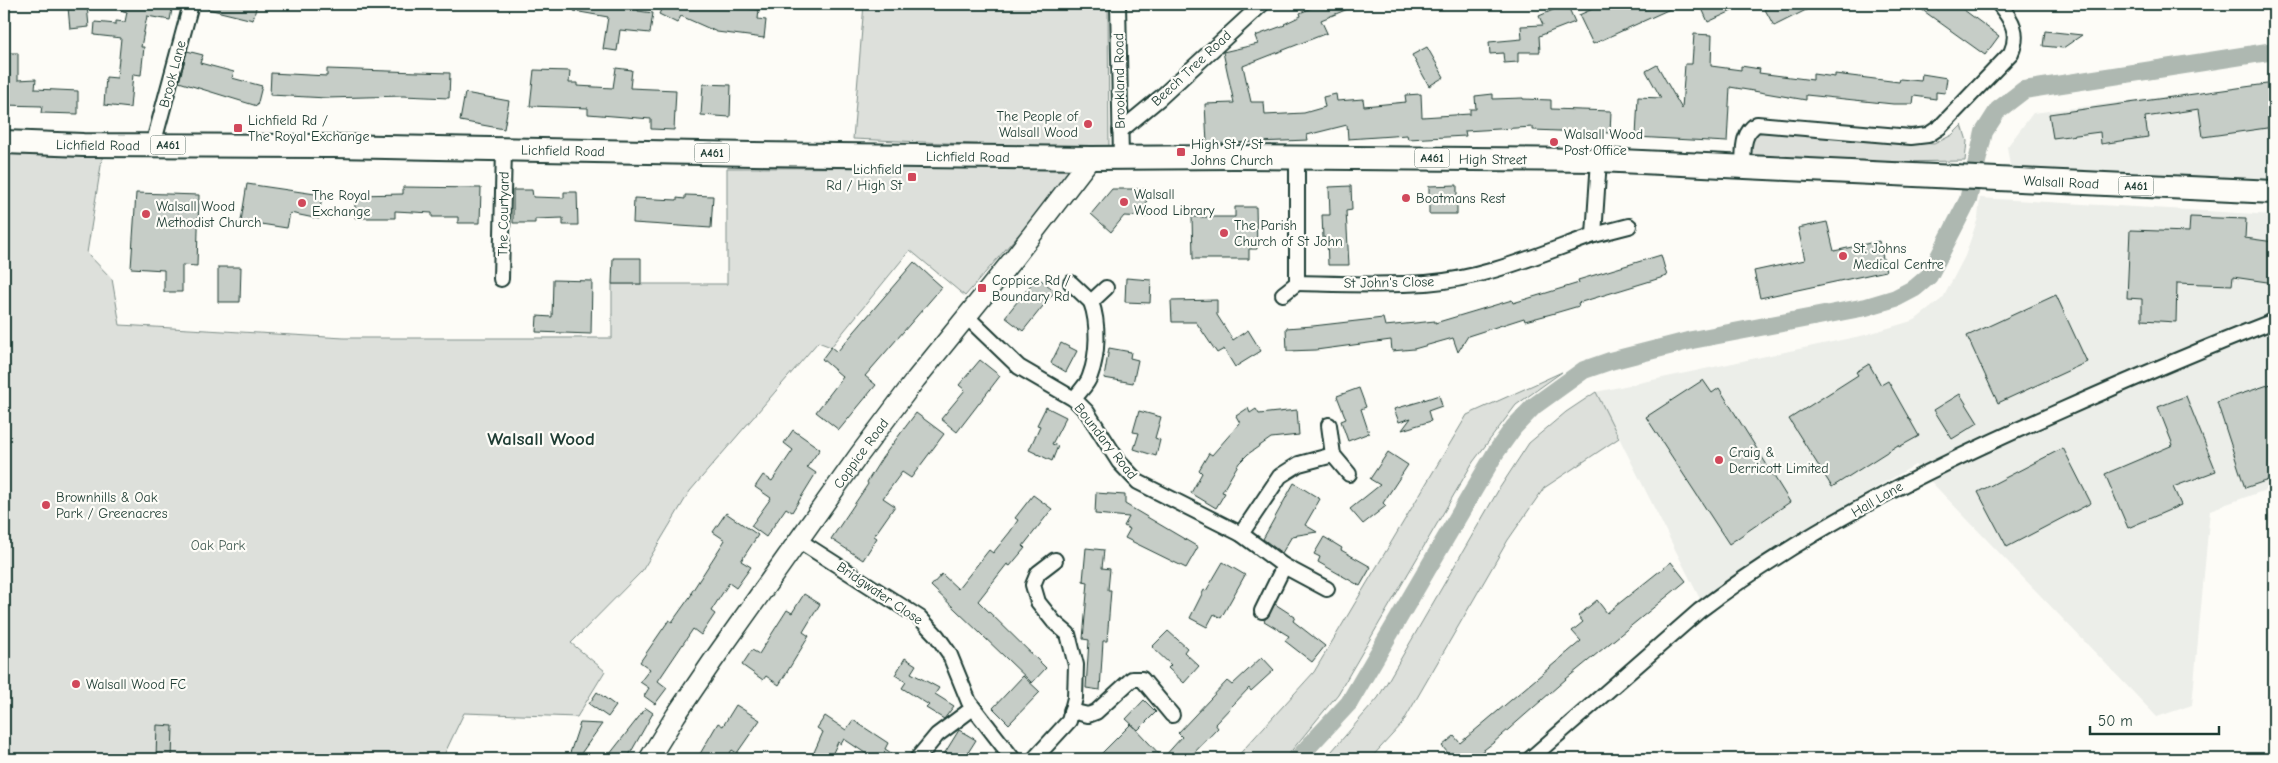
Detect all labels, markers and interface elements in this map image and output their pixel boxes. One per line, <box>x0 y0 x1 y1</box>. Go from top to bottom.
street label: Beech Tree Road <box>1148 27 1235 110</box>
street label: Brookland Road <box>1110 33 1129 129</box>
street label: Brook Lane <box>155 39 190 110</box>
place label: The People of Walsall Wood <box>996 108 1079 141</box>
place label: Lichfield Rd / The Royal Exchange <box>248 112 369 145</box>
marker: The People of Walsall Wood <box>1082 118 1094 130</box>
marker: Lichfield Rd / The Royal Exchange <box>232 122 244 134</box>
place label: Walsall Wood Post Office <box>1564 126 1643 159</box>
street label: Lichfield Road <box>56 136 140 154</box>
road number: A461 <box>150 136 186 154</box>
place label: High St / St Johns Church <box>1191 136 1273 169</box>
marker: Walsall Wood Post Office <box>1548 136 1560 148</box>
street label: Lichfield Road <box>521 142 605 160</box>
road number: A461 <box>694 144 730 162</box>
marker: High St / St Johns Church <box>1175 146 1187 158</box>
street label: Lichfield Road <box>926 148 1010 166</box>
road number: A461 <box>1414 148 1450 168</box>
street label: High Street <box>1459 151 1528 168</box>
place label: Lichfield Rd / High St <box>826 161 903 194</box>
street label: The Courtyard <box>494 171 513 257</box>
marker: Lichfield Rd / High St <box>906 171 918 183</box>
street label: Walsall Road <box>2023 172 2099 193</box>
road number: A461 <box>2118 177 2154 196</box>
place label: Walsall Wood Library <box>1134 186 1215 219</box>
place label: The Royal Exchange <box>312 187 370 220</box>
place label: Boatmans Rest <box>1416 190 1506 207</box>
marker: Boatmans Rest <box>1400 192 1412 204</box>
marker: Walsall Wood Library <box>1118 196 1130 208</box>
marker: The Royal Exchange <box>296 197 308 209</box>
place label: Walsall Wood Methodist Church <box>156 198 261 231</box>
marker: Walsall Wood Methodist Church <box>140 208 152 220</box>
place label: The Parish Church of St John <box>1234 217 1343 250</box>
marker: The Parish Church of St John <box>1218 227 1230 239</box>
place label: St. Johns Medical Centre <box>1853 240 1944 273</box>
marker: St. Johns Medical Centre <box>1837 250 1849 262</box>
place label: Coppice Rd / Boundary Rd <box>992 272 1071 305</box>
street label: St John's Close <box>1344 273 1434 292</box>
marker: Coppice Rd / Boundary Rd <box>976 282 988 294</box>
street label: Boundary Road <box>1070 400 1141 483</box>
street label: Coppice Road <box>830 415 892 492</box>
district label: Walsall Wood <box>487 428 595 450</box>
place label: Craig & Derricott Limited <box>1729 444 1829 477</box>
marker: Craig & Derricott Limited <box>1713 454 1725 466</box>
street label: Hall Lane <box>1848 478 1906 521</box>
place label: Brownhills & Oak Park / Greenacres <box>56 489 168 522</box>
marker: Brownhills & Oak Park / Greenacres <box>40 499 52 511</box>
park label: Oak Park <box>191 537 245 554</box>
street label: Bridgwater Close <box>833 558 926 628</box>
place label: Walsall Wood FC <box>86 676 187 693</box>
marker: Walsall Wood FC <box>70 678 82 690</box>
scale bar <box>2090 703 2219 735</box>
text: 50 m <box>2098 712 2133 730</box>

